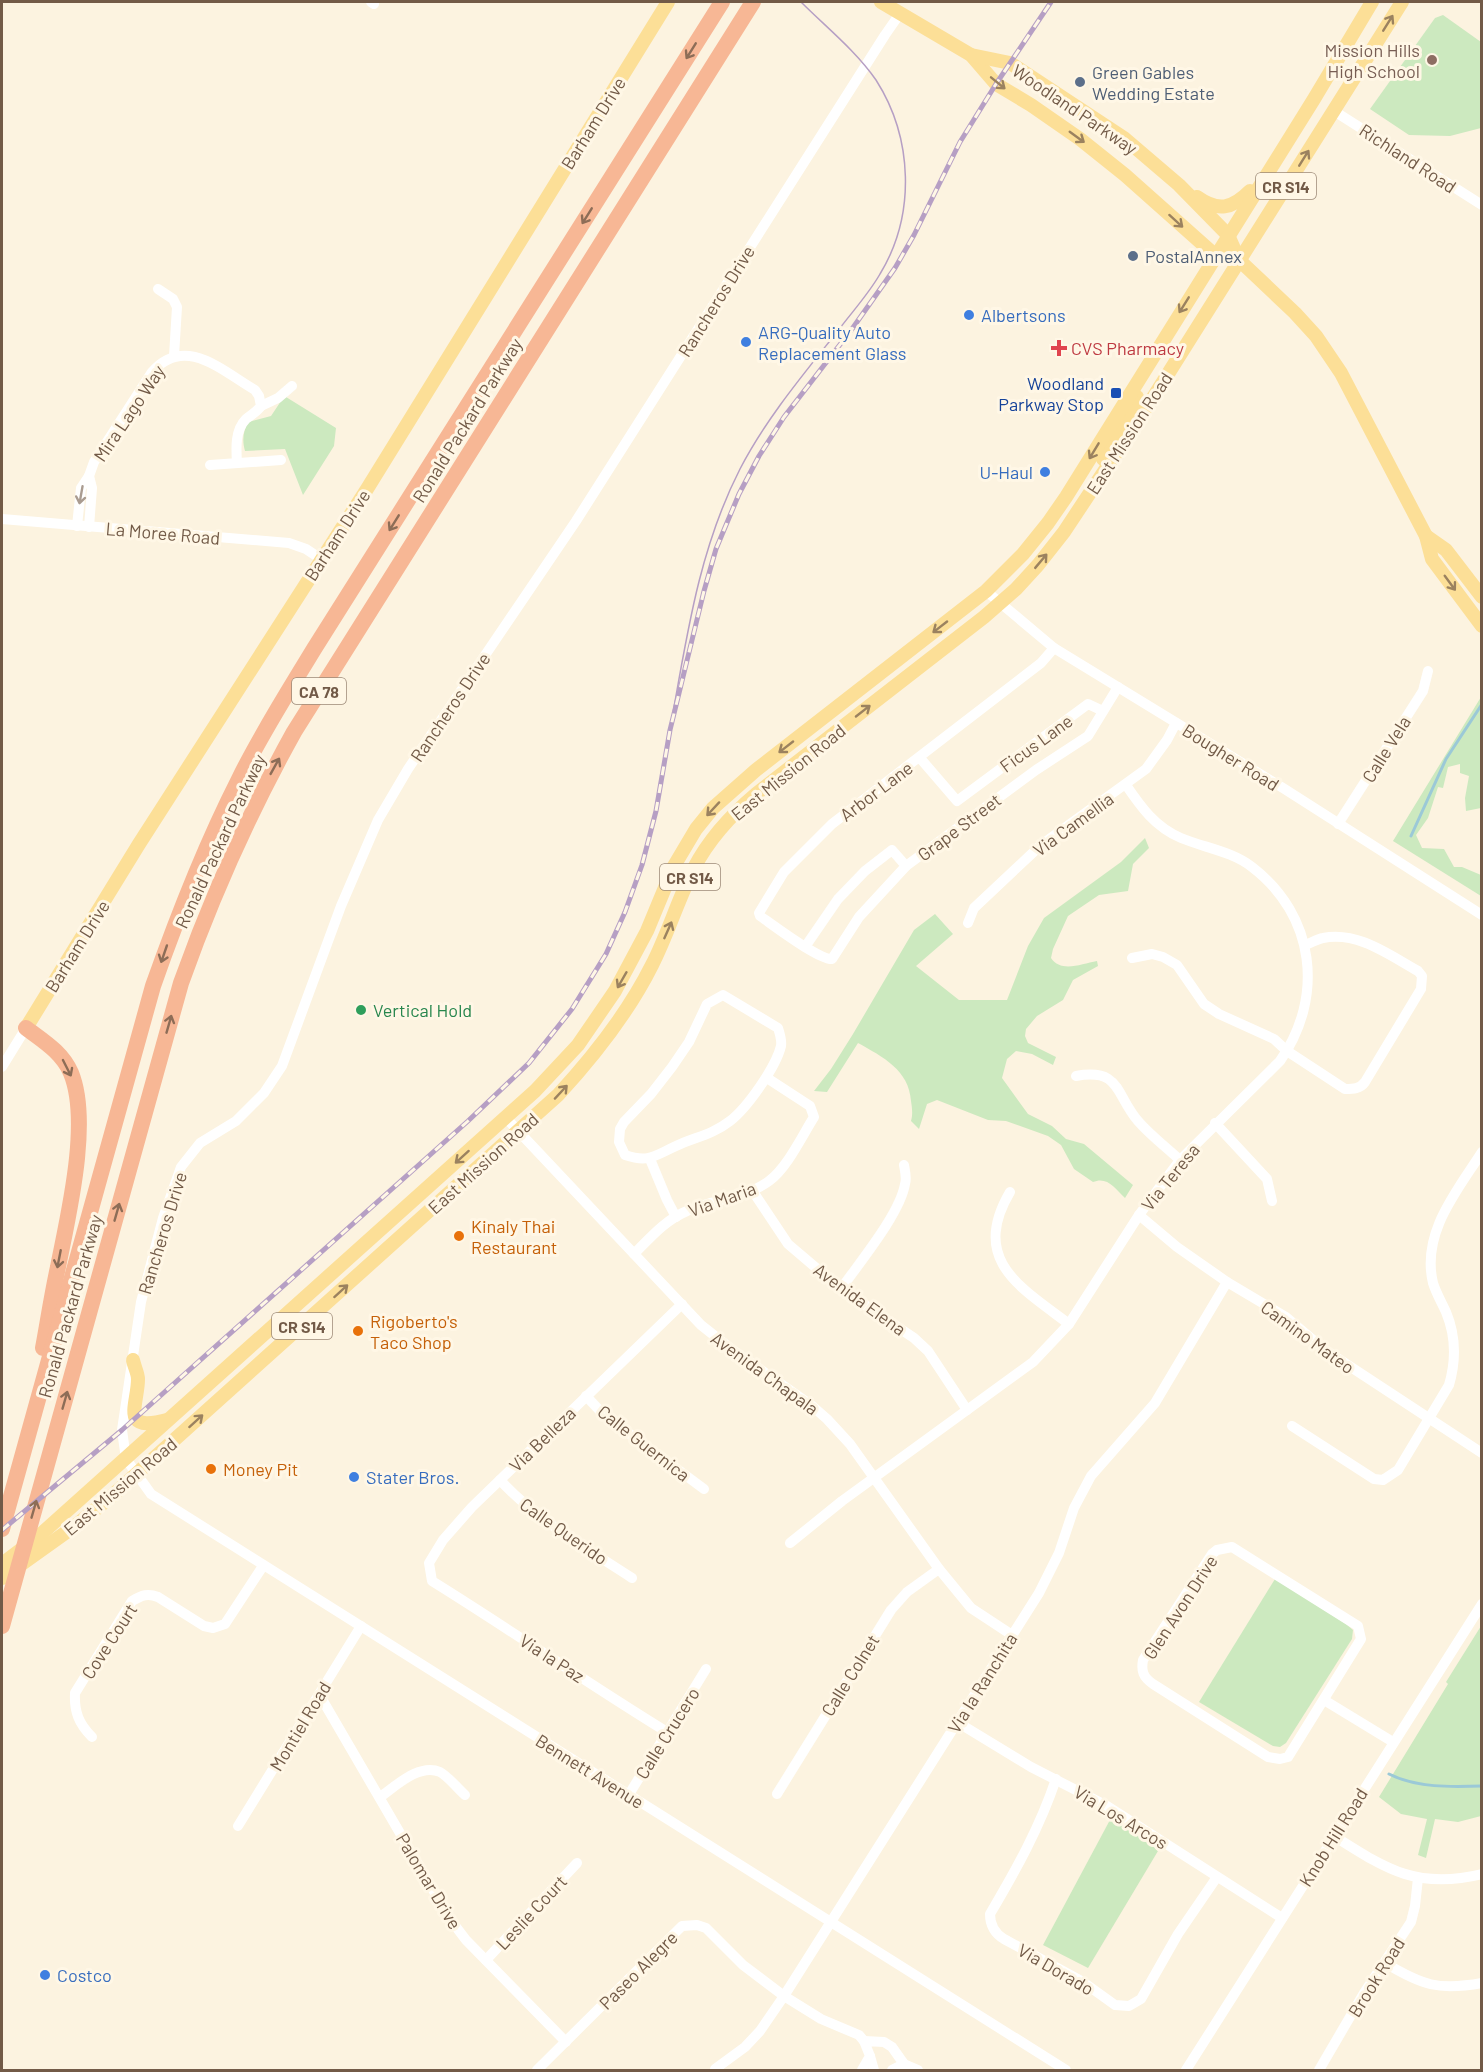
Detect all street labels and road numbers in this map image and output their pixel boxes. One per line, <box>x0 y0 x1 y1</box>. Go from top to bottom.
street label: Woodland Parkway <box>1008 59 1142 159</box>
street label: Barham Drive <box>556 73 630 173</box>
street label: Richland Road <box>1356 119 1460 197</box>
road number: CR S14 <box>1256 173 1316 199</box>
street label: Rancheros Drive <box>673 241 759 361</box>
street label: Ronald Packard Parkway <box>407 334 527 506</box>
street label: Mira Lago Way <box>89 361 169 465</box>
street label: East Mission Road <box>1081 368 1177 498</box>
street label: Barham Drive <box>299 485 375 585</box>
street label: La Moree Road <box>105 517 221 549</box>
street label: Rancheros Drive <box>405 648 495 766</box>
road number: CA 78 <box>292 678 346 704</box>
street label: Ficus Lane <box>995 709 1077 777</box>
street label: Calle Vela <box>1357 712 1415 786</box>
street label: East Mission Road <box>726 719 850 825</box>
street label: Bougher Road <box>1179 719 1283 795</box>
street label: Ronald Packard Parkway <box>170 750 270 932</box>
street label: Arbor Lane <box>835 756 917 826</box>
street label: Via Camellia <box>1028 787 1118 861</box>
street label: Grape Street <box>913 788 1005 866</box>
road number: CR S14 <box>660 864 720 890</box>
street label: Barham Drive <box>40 896 114 996</box>
street label: East Mission Road <box>423 1108 543 1218</box>
street label: Via Teresa <box>1136 1139 1204 1215</box>
street label: Rancheros Drive <box>133 1169 191 1297</box>
street label: Via Maria <box>685 1177 759 1221</box>
street label: Ronald Packard Parkway <box>33 1212 107 1400</box>
street label: Avenida Elena <box>810 1258 910 1340</box>
street label: Camino Mateo <box>1257 1296 1359 1378</box>
road number: CR S14 <box>272 1313 332 1339</box>
street label: Avenida Chapala <box>707 1327 823 1419</box>
street label: Calle Guernica <box>593 1400 695 1486</box>
street label: Via Belleza <box>504 1402 580 1476</box>
street label: East Mission Road <box>59 1432 181 1540</box>
street label: Calle Querido <box>516 1493 612 1569</box>
street label: Glen Avon Drive <box>1138 1551 1222 1663</box>
street label: Cove Court <box>76 1599 142 1683</box>
street label: Via la Paz <box>516 1629 588 1687</box>
street label: Via la Ranchita <box>942 1629 1022 1737</box>
street label: Calle Colnet <box>816 1630 884 1720</box>
street label: Montiel Road <box>265 1677 335 1775</box>
street label: Calle Crucero <box>630 1683 704 1783</box>
street label: Bennett Avenue <box>532 1729 648 1813</box>
street label: Via Los Arcos <box>1070 1780 1172 1854</box>
street label: Knob Hill Road <box>1294 1784 1372 1890</box>
street label: Palomar Drive <box>392 1829 466 1933</box>
street label: Leslie Court <box>491 1870 571 1954</box>
street label: Paseo Alegre <box>594 1926 682 2014</box>
street label: Brook Road <box>1343 1933 1409 2021</box>
street label: Via Dorado <box>1014 1938 1098 2000</box>

